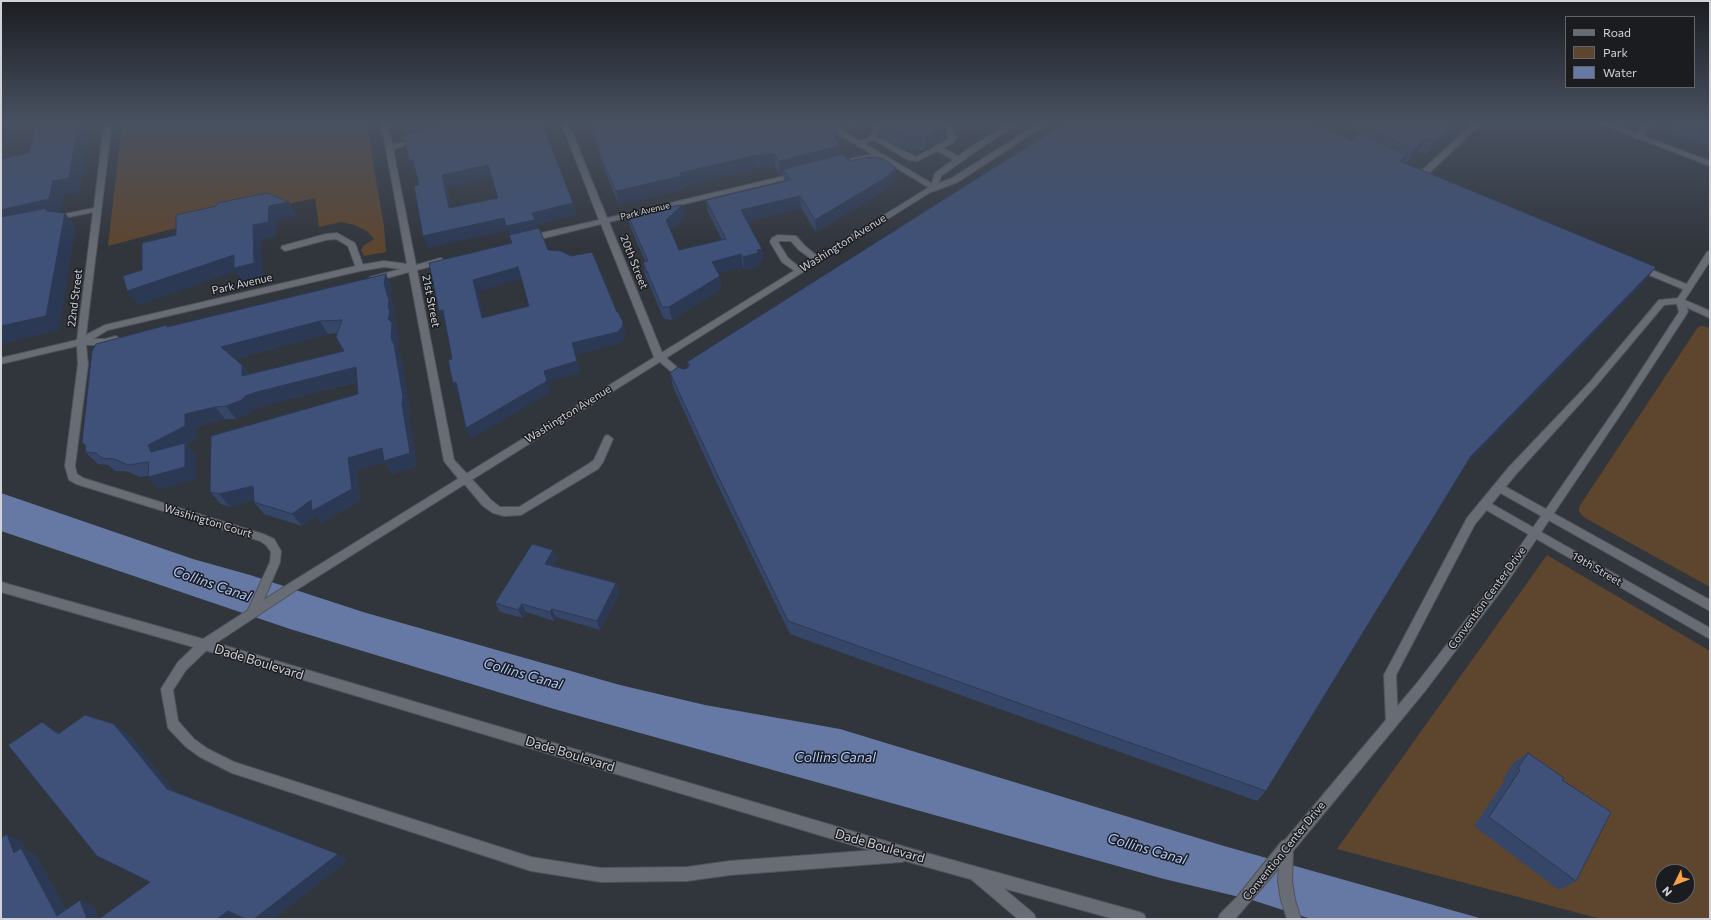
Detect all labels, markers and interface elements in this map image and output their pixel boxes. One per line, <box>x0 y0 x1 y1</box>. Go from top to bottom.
legend <box>1565 16 1695 88</box>
text: Road <box>1603 25 1631 39</box>
text: Park <box>1603 45 1628 59</box>
text: Water <box>1603 65 1637 79</box>
street label: Park Avenue <box>619 200 671 222</box>
street label: Washington Avenue <box>798 211 888 275</box>
street label: 20th Street <box>617 233 651 291</box>
street label: 22nd Street <box>65 268 85 328</box>
street label: Park Avenue <box>210 271 274 297</box>
street label: 21st Street <box>419 273 443 329</box>
street label: Washington Avenue <box>523 382 613 446</box>
street label: Washington Court <box>162 501 254 541</box>
street label: Convention Center Drive <box>1445 544 1529 652</box>
street label: 19th Street <box>1570 549 1624 589</box>
water label: Collins Canal <box>171 563 253 605</box>
street label: Dade Boulevard <box>213 641 305 683</box>
water label: Collins Canal <box>481 655 565 693</box>
street label: Dade Boulevard <box>524 733 616 775</box>
water label: Collins Canal <box>794 749 876 765</box>
street label: Convention Center Drive <box>1240 799 1328 903</box>
street label: Dade Boulevard <box>833 826 927 866</box>
water label: Collins Canal <box>1105 830 1189 868</box>
north arrow <box>1655 864 1695 904</box>
text: N <box>1659 884 1674 899</box>

